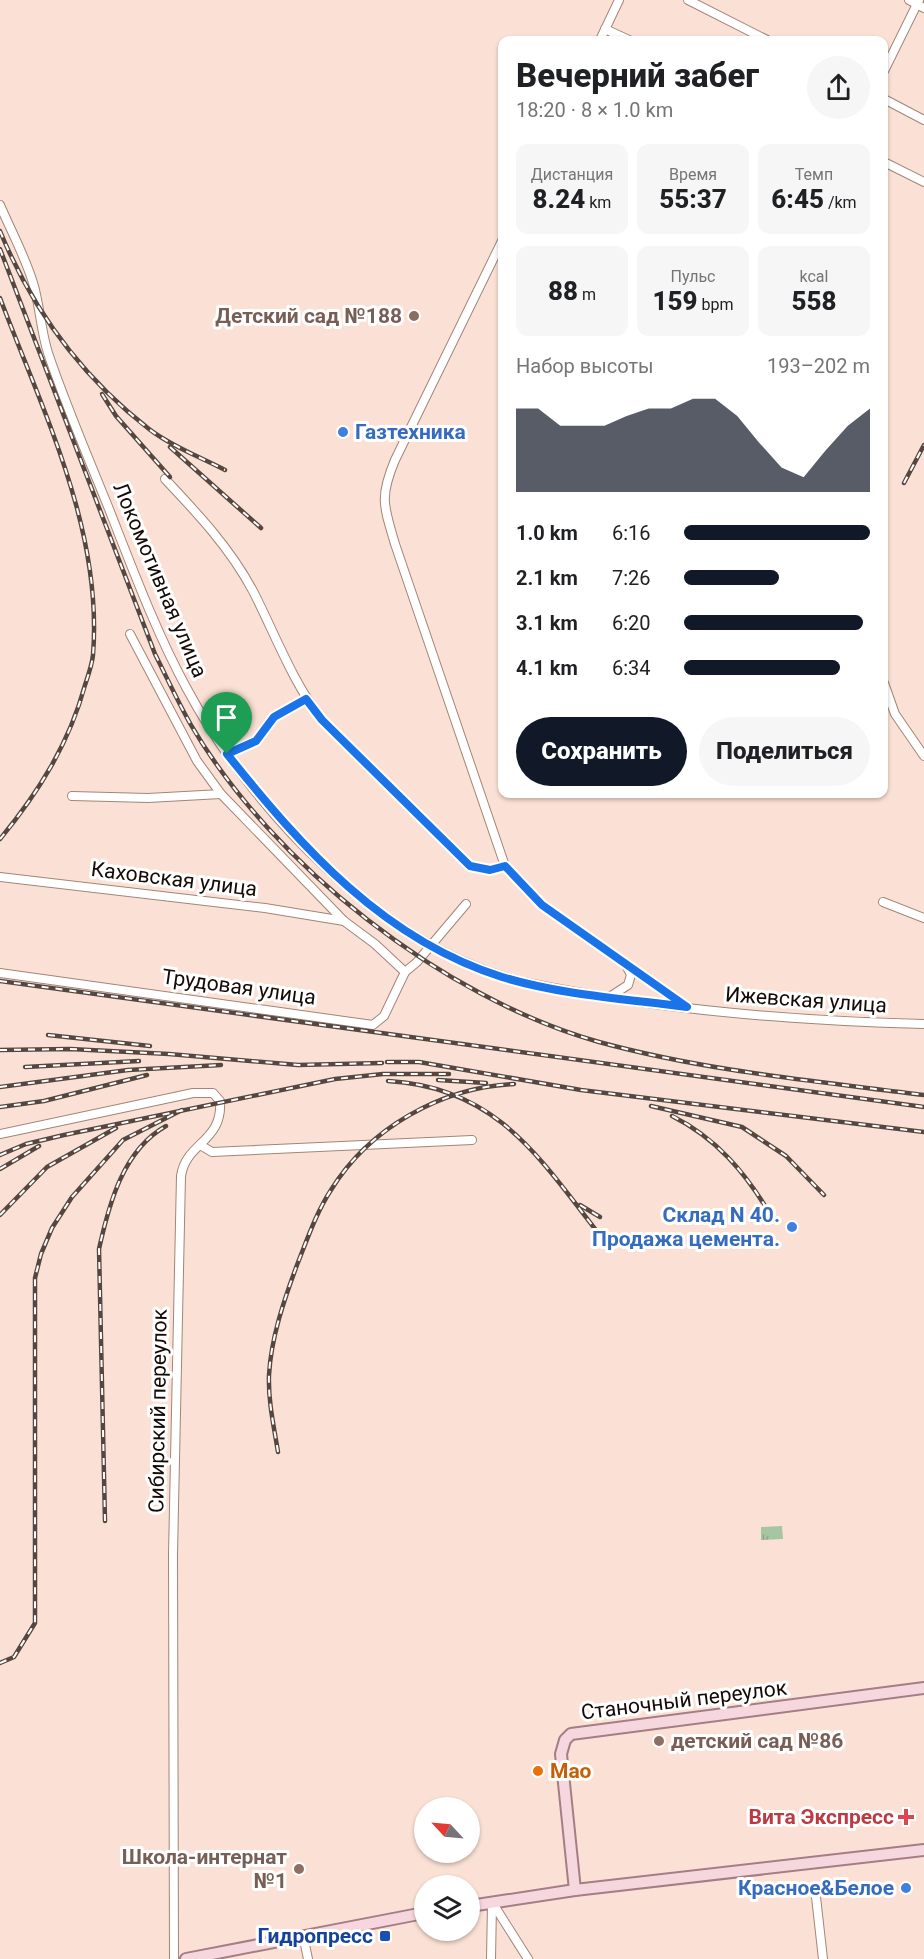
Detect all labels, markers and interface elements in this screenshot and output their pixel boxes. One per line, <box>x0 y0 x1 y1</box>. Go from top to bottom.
text: Вечерний забег <box>516 56 759 95</box>
button: share <box>807 56 870 119</box>
text: 18:20 · 8 × 1.0 km <box>516 98 673 122</box>
text: Дистанция <box>531 165 613 184</box>
text: Время <box>669 165 717 184</box>
text: Темп <box>795 165 833 184</box>
text: 8.24 <box>533 184 585 214</box>
text: 55:37 <box>659 184 727 214</box>
text: 6:45 <box>771 184 824 214</box>
text: km <box>585 193 611 212</box>
text: /km <box>824 193 857 212</box>
text: Пульс <box>671 267 715 286</box>
text: kcal <box>800 267 828 286</box>
text: 88 <box>548 276 578 306</box>
text: m <box>578 285 596 304</box>
text: 159 <box>653 286 698 316</box>
text: 558 <box>792 286 836 316</box>
text: bpm <box>698 295 733 314</box>
place label: Детский сад №188 <box>215 304 402 328</box>
marker: Детский сад №188 <box>407 309 421 323</box>
text: Набор высоты <box>516 354 654 378</box>
text: 193–202 m <box>767 354 870 378</box>
place label: Газтехника <box>355 420 466 444</box>
marker: Газтехника <box>336 425 350 439</box>
street label: Локомотивная улица <box>108 479 212 681</box>
text: 1.0 km <box>516 521 578 545</box>
text: 6:16 <box>612 521 651 545</box>
text: 2.1 km <box>516 566 578 590</box>
text: 7:26 <box>612 566 651 590</box>
text: 3.1 km <box>516 611 578 635</box>
text: 6:20 <box>612 611 651 635</box>
text: 4.1 km <box>516 656 578 680</box>
text: 6:34 <box>612 656 651 680</box>
pin <box>201 692 252 754</box>
icon: arrive <box>210 701 243 734</box>
button: Сохранить <box>516 717 687 786</box>
button: Поделиться <box>699 717 870 786</box>
street label: Каховская улица <box>90 857 258 901</box>
street label: Трудовая улица <box>161 964 317 1010</box>
street label: Ижевская улица <box>724 982 888 1018</box>
place label: Склад N 40. Продажа цемента. <box>592 1203 780 1251</box>
marker: Склад N 40. Продажа цемента. <box>785 1220 799 1234</box>
street label: Сибирский переулок <box>144 1308 172 1513</box>
street label: Станочный переулок <box>580 1675 789 1725</box>
place label: детский сад №86 <box>671 1729 843 1753</box>
marker: детский сад №86 <box>652 1734 666 1748</box>
place label: Мао <box>550 1759 592 1783</box>
marker: Мао <box>531 1764 545 1778</box>
north arrow <box>414 1797 480 1863</box>
map controls <box>414 1797 480 1941</box>
place label: Вита Экспресс <box>749 1805 894 1829</box>
marker: Вита Экспресс <box>899 1810 913 1824</box>
place label: Школа-интернат №1 <box>122 1845 287 1893</box>
marker: Школа-интернат №1 <box>292 1862 306 1876</box>
button: layers <box>414 1875 480 1941</box>
place label: Красное&Белое <box>738 1876 894 1900</box>
marker: Красное&Белое <box>899 1881 913 1895</box>
place label: Гидропресс <box>258 1924 373 1948</box>
marker: Гидропресс <box>378 1929 392 1943</box>

